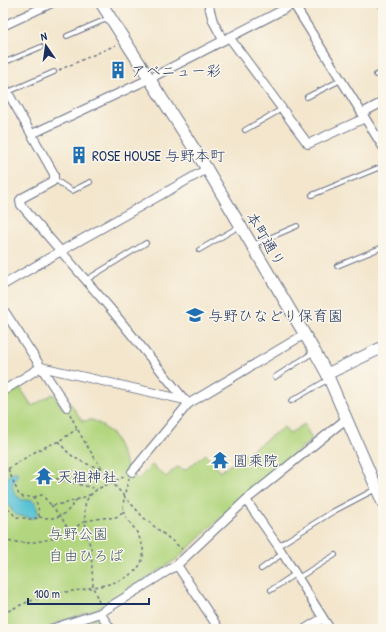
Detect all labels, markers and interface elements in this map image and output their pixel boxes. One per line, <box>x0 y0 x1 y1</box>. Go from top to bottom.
north arrow <box>26 26 66 66</box>
text: N <box>39 29 48 44</box>
building icon: アベニュー彩 <box>108 60 128 80</box>
place label: アベニュー彩 <box>131 60 221 81</box>
building icon: ROSE HOUSE 与野本町 <box>69 145 89 165</box>
place label: ROSE HOUSE 与野本町 <box>92 145 226 166</box>
street label: 本町通り <box>242 208 290 270</box>
school or university icon: 与野ひなどり保育園 <box>185 305 205 325</box>
place label: 与野ひなどり保育園 <box>208 305 343 326</box>
temple icon: 圓乘院 <box>210 450 230 470</box>
place label: 圓乘院 <box>233 450 278 471</box>
temple icon: 天祖神社 <box>34 466 54 486</box>
place label: 天祖神社 <box>57 466 117 487</box>
park label: 与野公園 <box>48 523 108 544</box>
park label: 自由ひろば <box>48 545 124 566</box>
scale bar <box>28 580 149 606</box>
text: 100 m <box>34 585 60 602</box>

